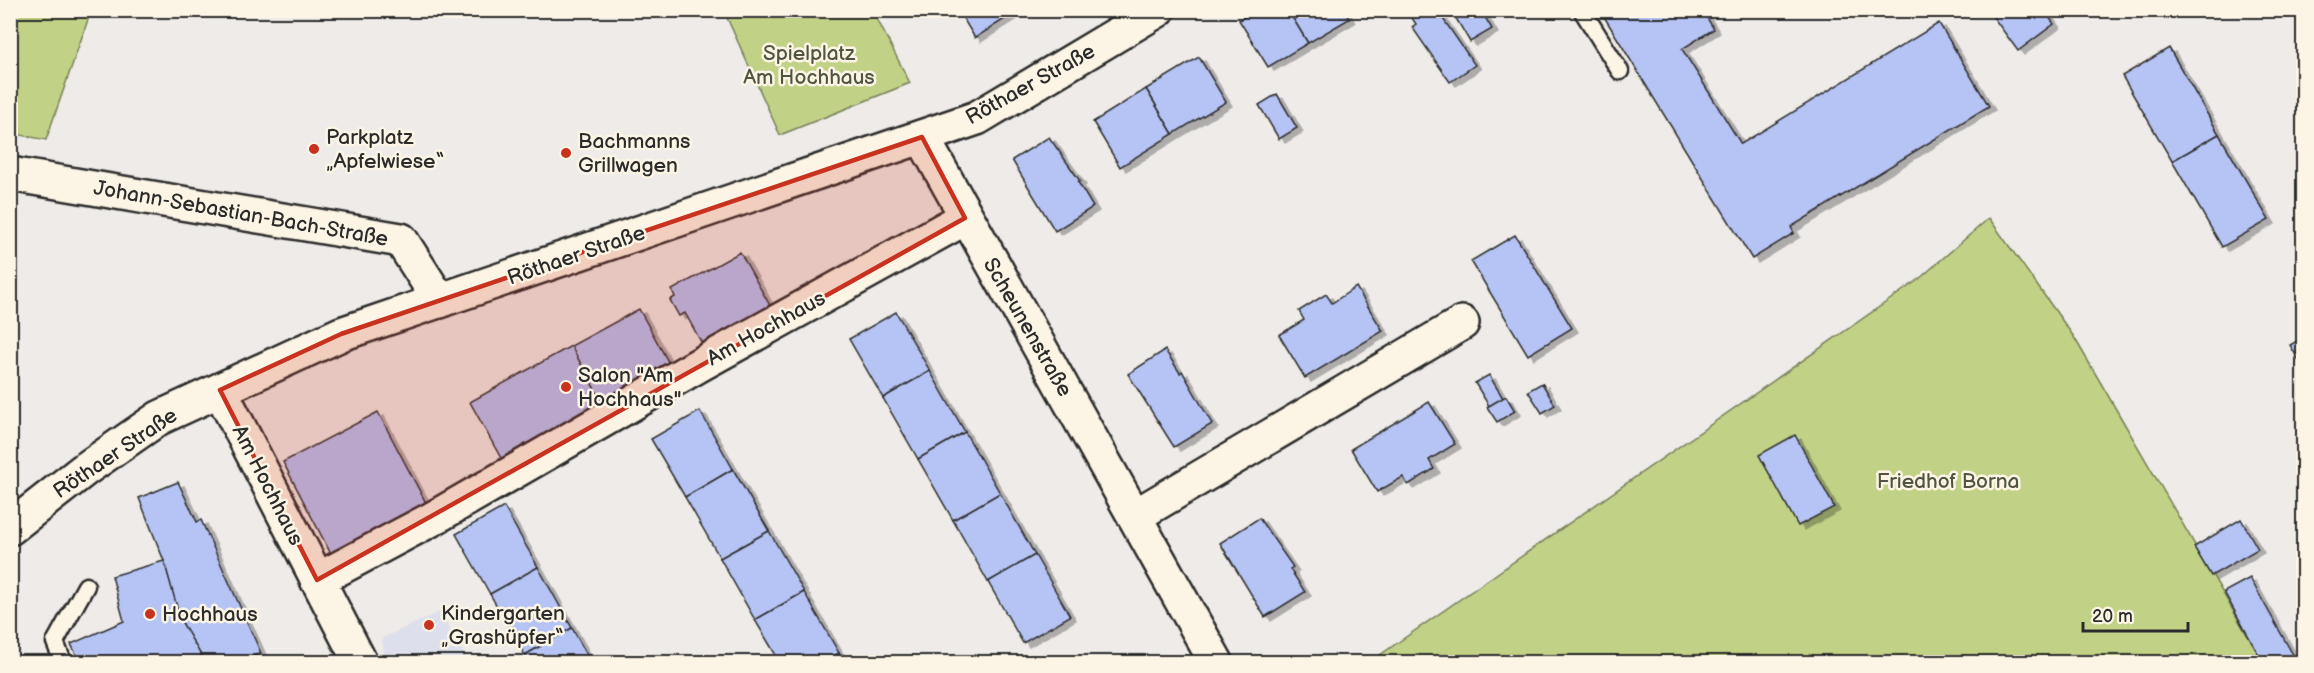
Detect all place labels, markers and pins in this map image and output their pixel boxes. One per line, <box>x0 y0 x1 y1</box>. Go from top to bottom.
place label: Parkplatz „Apfelwiese“ <box>326 125 444 174</box>
place label: Bachmanns Grillwagen <box>578 129 690 178</box>
marker: Parkplatz „Apfelwiese“ <box>307 142 321 156</box>
marker: Bachmanns Grillwagen <box>559 146 573 160</box>
place label: Salon "Am Hochhaus" <box>578 363 682 412</box>
marker: Salon "Am Hochhaus" <box>559 380 573 394</box>
place label: Kindergarten „Grashüpfer“ <box>441 601 565 650</box>
place label: Hochhaus <box>162 602 258 627</box>
marker: Hochhaus <box>143 607 157 621</box>
marker: Kindergarten „Grashüpfer“ <box>422 618 436 632</box>

